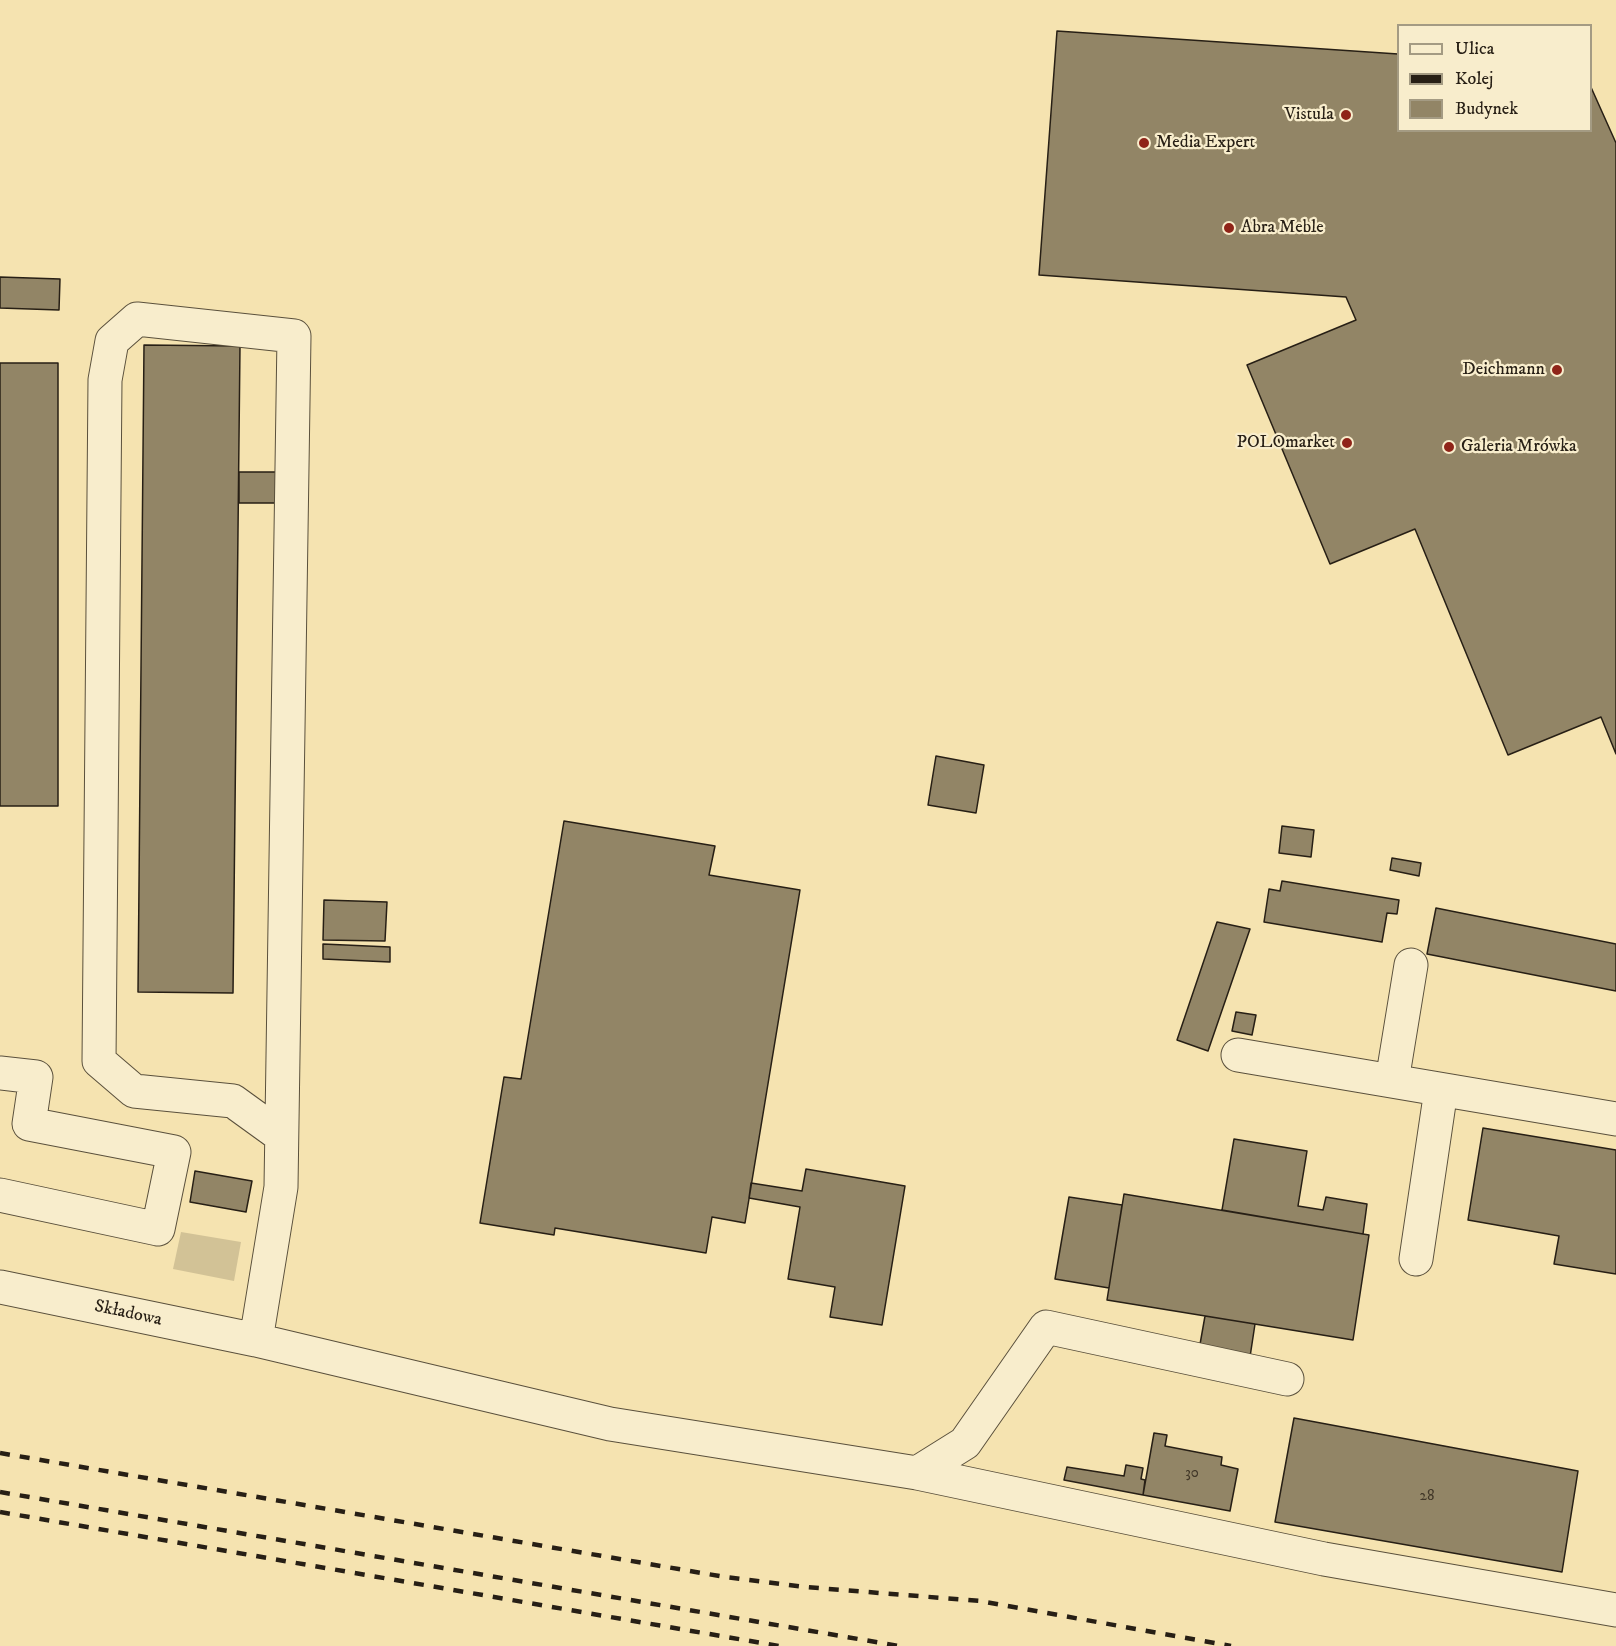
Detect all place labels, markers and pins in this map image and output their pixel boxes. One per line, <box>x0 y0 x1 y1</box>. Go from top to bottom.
place label: Vistula <box>1285 104 1334 126</box>
marker: Vistula <box>1339 108 1353 122</box>
place label: Media Expert <box>1156 132 1255 154</box>
marker: Media Expert <box>1137 136 1151 150</box>
place label: Abra Meble <box>1241 217 1324 239</box>
marker: Abra Meble <box>1222 221 1236 235</box>
place label: Deichmann <box>1462 359 1545 381</box>
marker: Deichmann <box>1550 363 1564 377</box>
place label: POLOmarket <box>1237 432 1335 454</box>
marker: POLOmarket <box>1340 436 1354 450</box>
place label: Galeria Mrówka <box>1461 436 1577 458</box>
marker: Galeria Mrówka <box>1442 440 1456 454</box>

